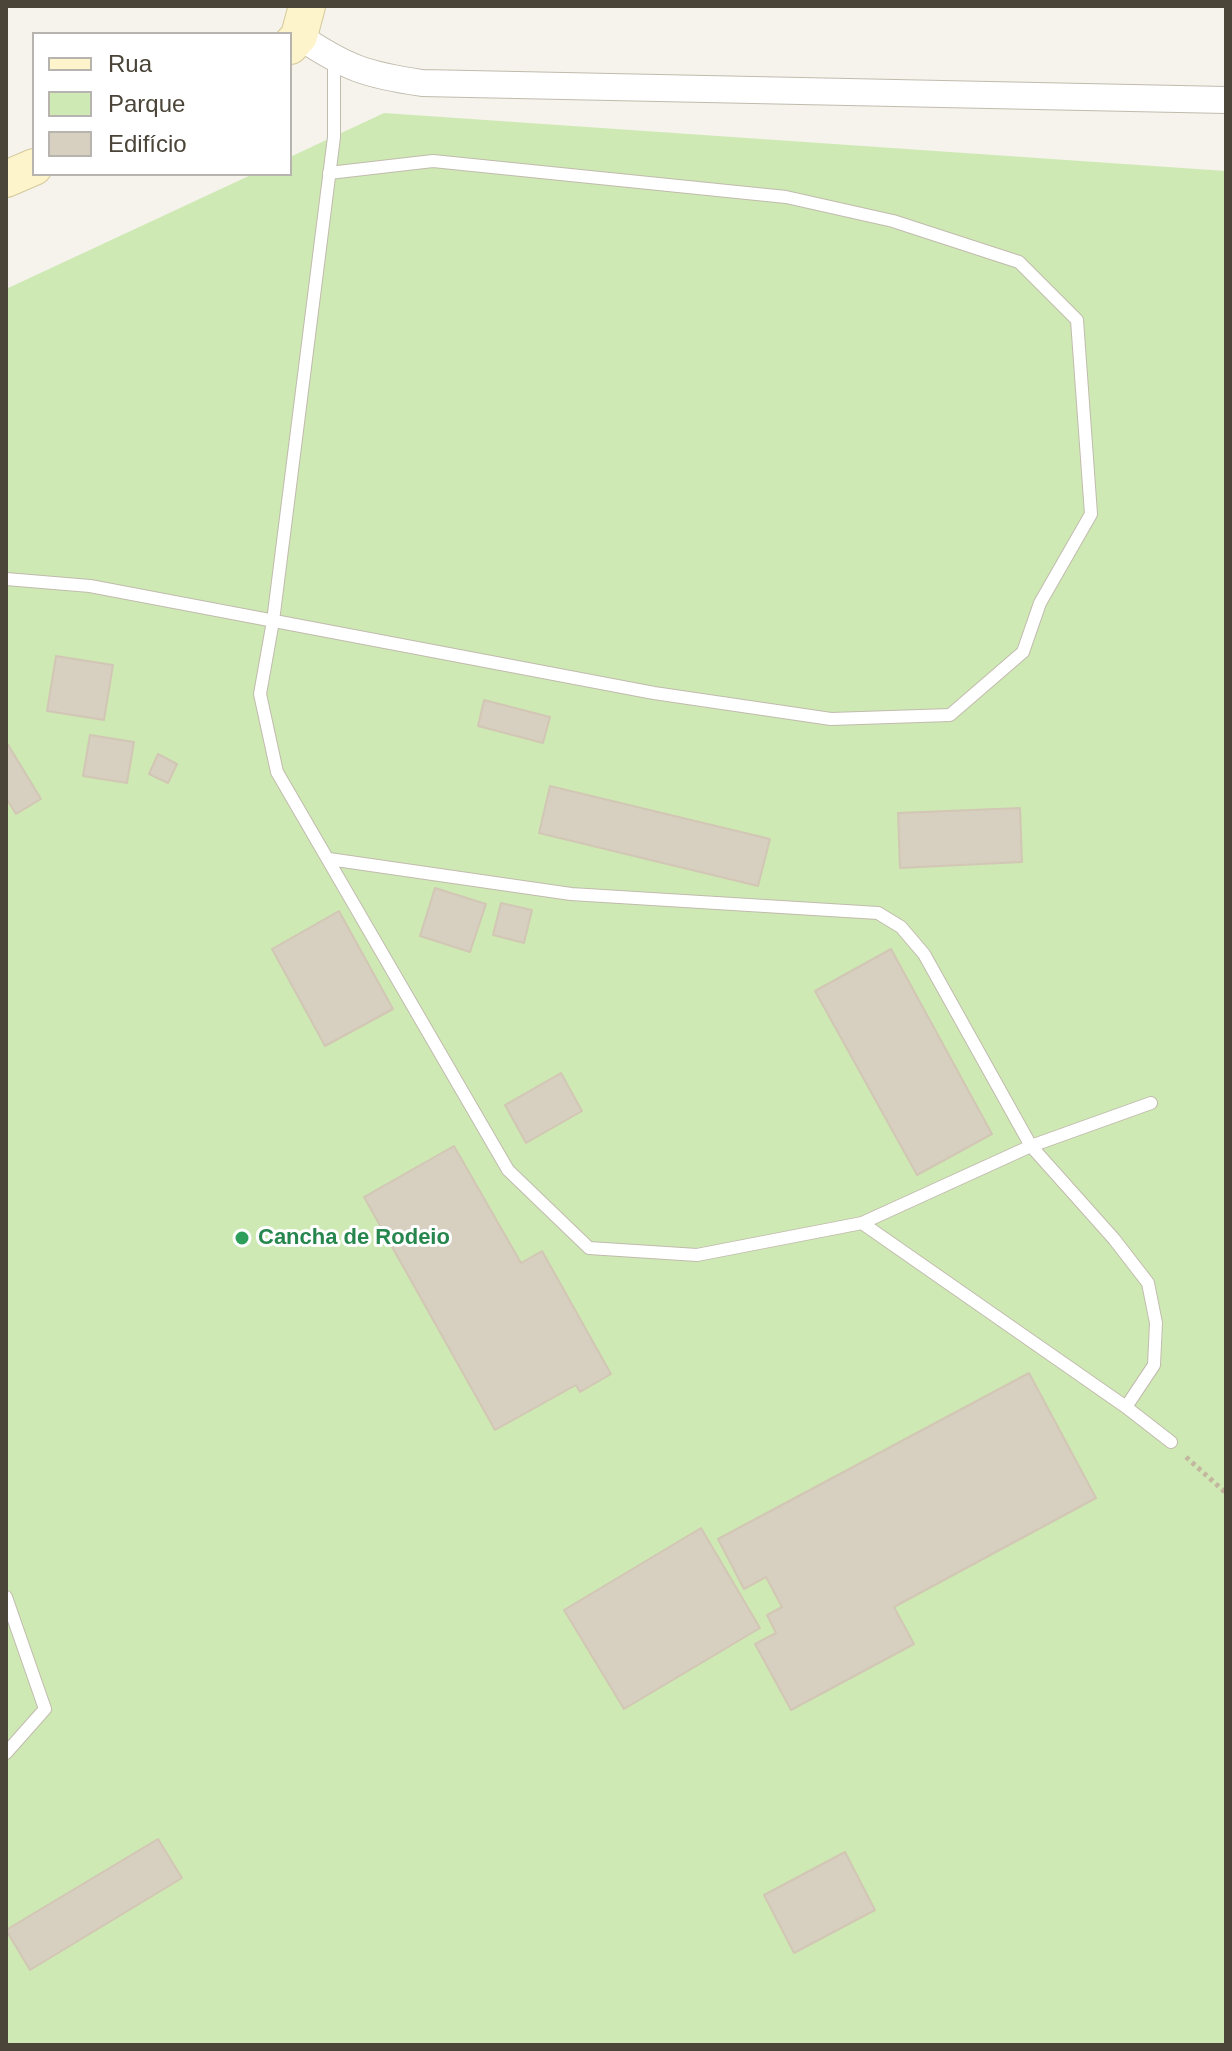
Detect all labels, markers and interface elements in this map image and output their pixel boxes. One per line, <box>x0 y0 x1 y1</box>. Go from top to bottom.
legend <box>32 32 292 176</box>
text: Rua <box>108 50 152 77</box>
text: Parque <box>108 90 185 117</box>
text: Edifício <box>108 130 187 157</box>
place label: Cancha de Rodeio <box>258 1225 450 1251</box>
marker: Cancha de Rodeio <box>233 1229 251 1247</box>

